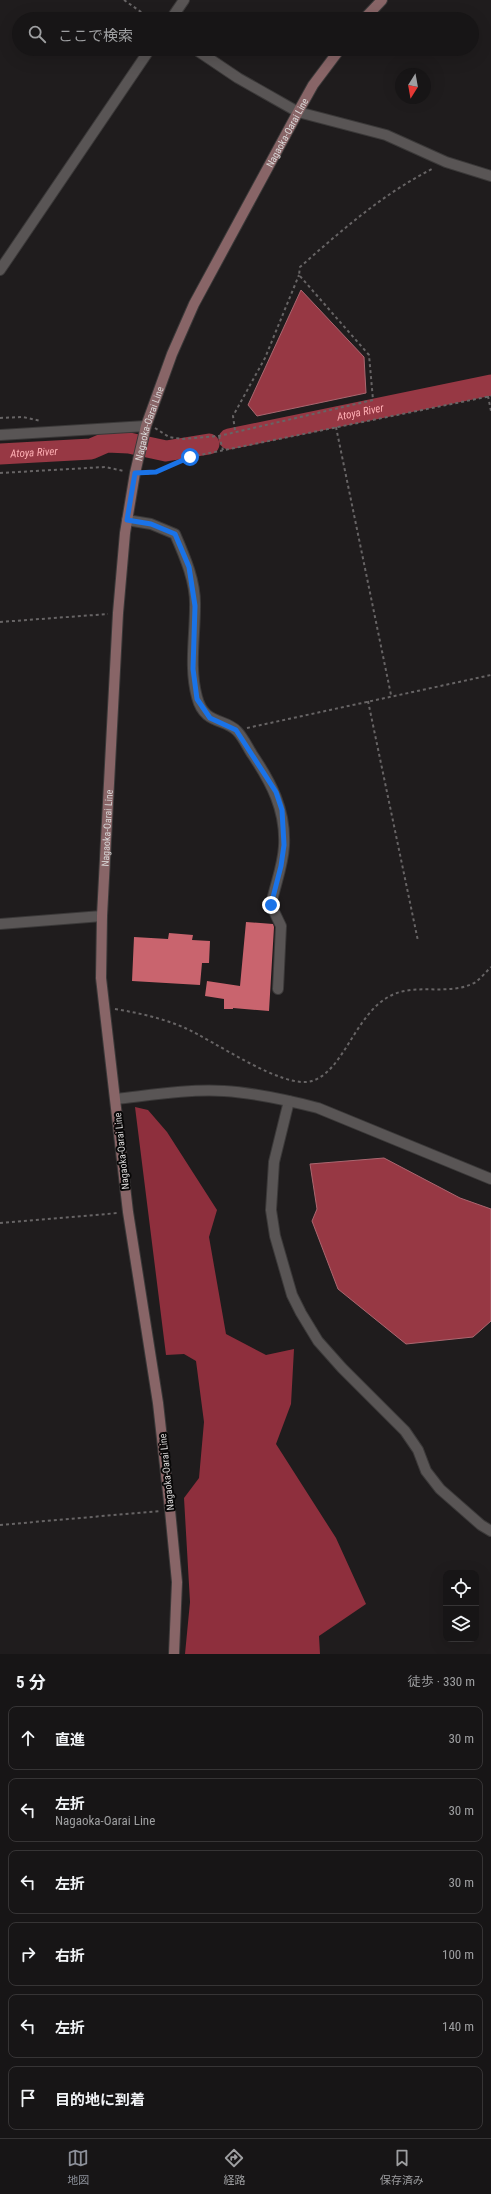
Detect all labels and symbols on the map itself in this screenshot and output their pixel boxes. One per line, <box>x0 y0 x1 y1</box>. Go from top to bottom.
north arrow <box>395 68 431 104</box>
street label: Nagaoka-Oarai Line <box>264 96 311 169</box>
street label: Nagaoka-Oarai Line <box>133 385 166 462</box>
water label: Atoya River <box>335 401 386 424</box>
water label: Atoya River <box>9 445 59 460</box>
route start <box>181 448 199 466</box>
street label: Nagaoka-Oarai Line <box>100 789 115 867</box>
route end <box>262 896 280 914</box>
street label: Nagaoka-Oarai Line <box>112 1112 131 1190</box>
street label: Nagaoka-Oarai Line <box>157 1433 176 1511</box>

